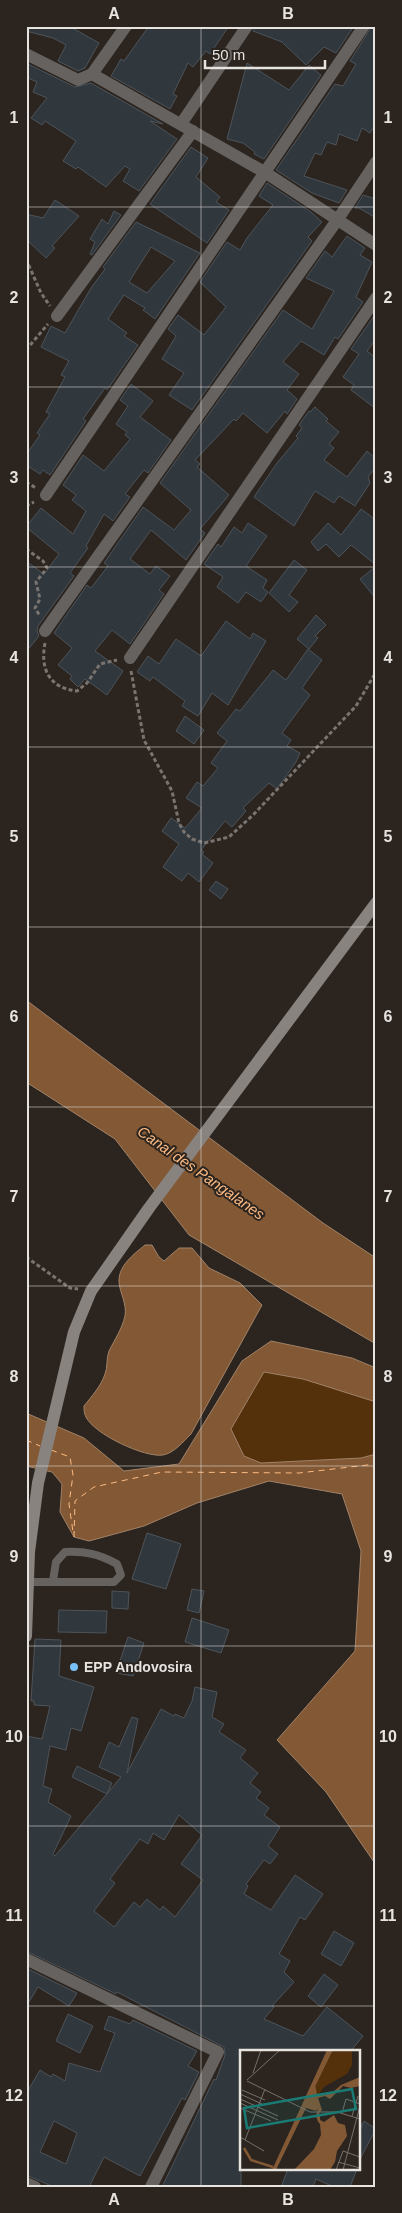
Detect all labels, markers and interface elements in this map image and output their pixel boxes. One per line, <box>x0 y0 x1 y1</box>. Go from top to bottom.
text: A <box>108 5 120 22</box>
text: B <box>282 5 294 22</box>
scale bar <box>205 38 324 70</box>
text: 50 m <box>212 46 245 63</box>
text: 1 <box>10 109 19 126</box>
text: 1 <box>384 109 393 126</box>
text: 2 <box>10 289 19 306</box>
text: 2 <box>384 289 393 306</box>
text: 3 <box>10 469 19 486</box>
text: 3 <box>384 469 393 486</box>
text: 4 <box>10 649 19 666</box>
text: 4 <box>384 649 393 666</box>
text: 5 <box>10 828 19 845</box>
text: 5 <box>384 828 393 845</box>
text: 6 <box>10 1008 19 1025</box>
text: 6 <box>384 1008 393 1025</box>
water label: Canal des Pangalanes <box>135 1122 268 1223</box>
text: 7 <box>10 1188 19 1205</box>
text: 7 <box>384 1188 393 1205</box>
text: 8 <box>10 1368 19 1385</box>
text: 8 <box>384 1368 393 1385</box>
text: 9 <box>10 1548 19 1565</box>
text: 9 <box>384 1548 393 1565</box>
place label: EPP Andovosira <box>84 1659 192 1675</box>
marker: EPP Andovosira <box>68 1661 80 1673</box>
text: 10 <box>5 1728 23 1745</box>
text: 10 <box>379 1728 397 1745</box>
text: 11 <box>6 1907 23 1924</box>
text: 11 <box>380 1907 397 1924</box>
inset map <box>240 2050 360 2170</box>
text: 12 <box>5 2087 23 2104</box>
text: 12 <box>379 2087 397 2104</box>
text: A <box>108 2191 120 2208</box>
text: B <box>282 2191 294 2208</box>

